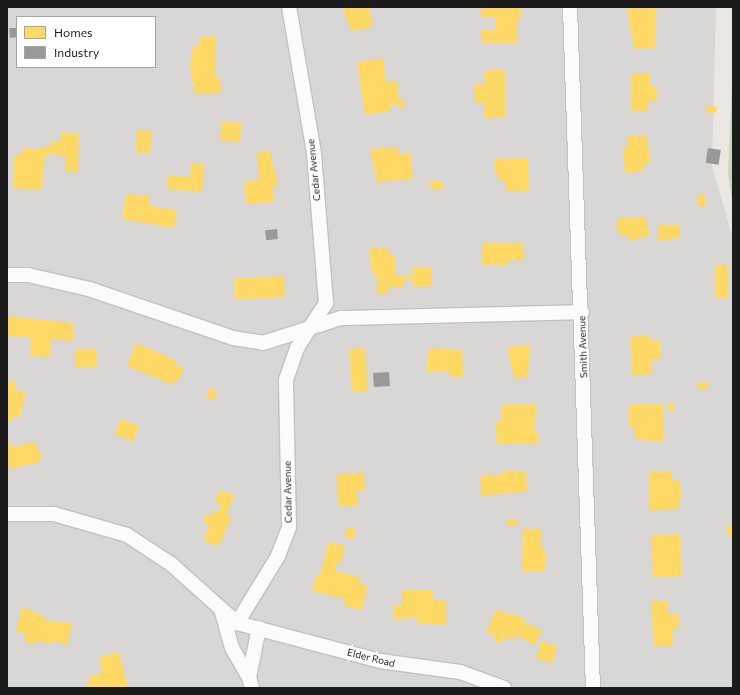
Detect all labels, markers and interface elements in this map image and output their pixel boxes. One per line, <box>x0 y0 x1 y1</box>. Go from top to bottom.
legend <box>16 16 156 68</box>
text: Homes <box>54 25 92 39</box>
text: Industry <box>54 45 99 59</box>
street label: Cedar Avenue <box>305 138 323 202</box>
street label: Smith Avenue <box>576 316 590 378</box>
street label: Cedar Avenue <box>281 461 295 523</box>
street label: Elder Road <box>346 646 396 670</box>

